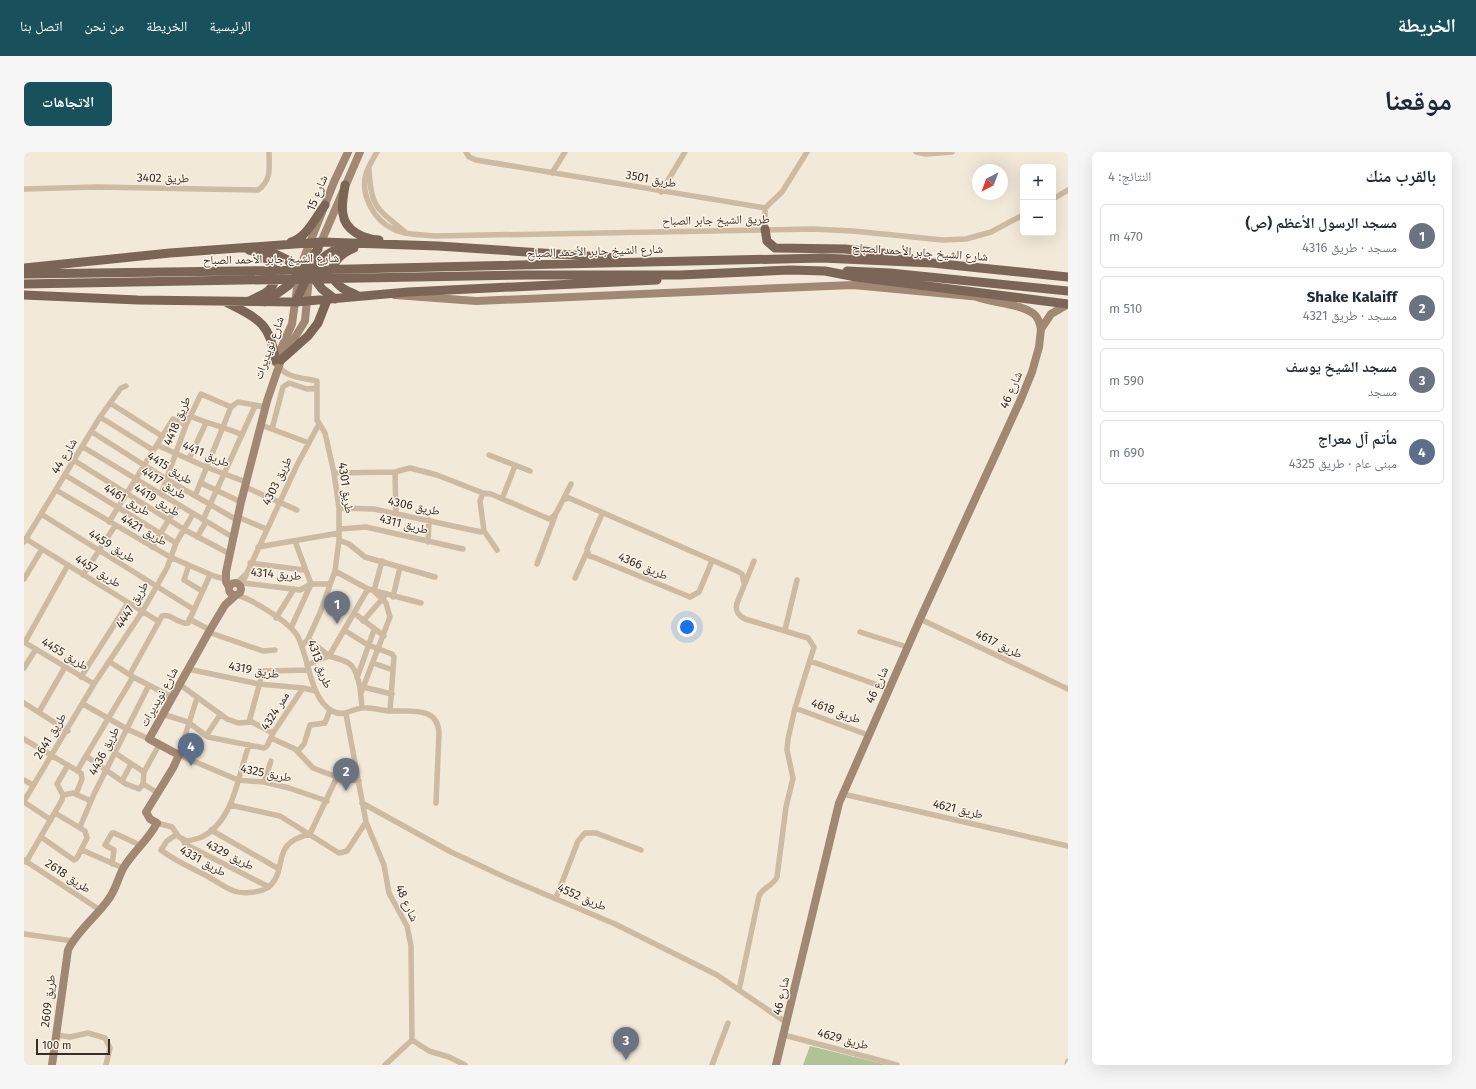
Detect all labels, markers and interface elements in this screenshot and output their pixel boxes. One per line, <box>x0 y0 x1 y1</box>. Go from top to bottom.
text: الخريطة <box>1398 14 1456 37</box>
text: اتصل بنا <box>20 18 63 35</box>
text: من نحن <box>85 18 124 35</box>
text: الخريطة <box>146 18 187 35</box>
text: الرئيسية <box>209 18 251 35</box>
button: الاتجاهات <box>24 82 112 126</box>
text: موقعنا <box>1384 84 1452 117</box>
north arrow <box>972 164 1008 200</box>
map controls <box>1020 164 1056 236</box>
button: + <box>1020 164 1056 200</box>
text: بالقرب منك <box>1366 166 1436 187</box>
street label: طريق 3501 <box>624 168 678 191</box>
text: النتائج: 4 <box>1108 169 1151 184</box>
street label: طريق 3402 <box>137 171 189 186</box>
street label: شارع 15 <box>304 173 331 213</box>
button: − <box>1020 200 1056 236</box>
street label: طريق الشيخ جابر الصباح <box>662 212 770 228</box>
text: مسجد الرسول الأعظم (ص) <box>1245 214 1397 232</box>
text: 470 m <box>1109 229 1143 244</box>
text: 1 <box>1419 229 1425 244</box>
street label: شارع الشيخ جابر الأحمد الصباح <box>851 240 989 265</box>
text: مسجد · طريق 4316 <box>1302 240 1397 255</box>
street label: شارع الشيخ جابر الأحمد الصباح <box>527 242 663 261</box>
street label: شارع الشيخ جابر الأحمد الصباح <box>203 251 339 268</box>
text: Shake Kalaiff <box>1307 288 1397 306</box>
text: 510 m <box>1109 301 1142 316</box>
text: 2 <box>1419 301 1425 316</box>
text: مسجد · طريق 4321 <box>1303 308 1397 323</box>
street label: شارع نويديرات <box>251 315 288 382</box>
text: مسجد الشيخ يوسف <box>1286 358 1397 376</box>
street label: شارع 46 <box>997 369 1026 411</box>
text: 590 m <box>1109 373 1144 388</box>
text: 3 <box>1419 373 1425 388</box>
text: مسجد <box>1368 384 1397 399</box>
street label: طريق 4418 <box>160 394 194 448</box>
text: مأتم آل معراج <box>1318 430 1397 448</box>
street label: شارع 44 <box>48 436 81 477</box>
street label: طريق 4411 <box>180 438 232 470</box>
text: 690 m <box>1109 445 1144 460</box>
text: 4 <box>1418 445 1426 460</box>
street label: طريق 4415 <box>145 449 195 488</box>
street label: طريق 4303 <box>259 454 295 508</box>
text: مبنى عام · طريق 4325 <box>1289 456 1397 471</box>
street label: طريق 4301 <box>335 462 357 515</box>
street label: طريق 4417 <box>139 464 189 502</box>
street label: طريق 4419 <box>131 480 183 520</box>
street label: طريق 4461 <box>101 481 153 519</box>
street label: طريق 4306 <box>387 494 441 519</box>
street label: طريق 4421 <box>118 511 170 549</box>
street label: طريق 4311 <box>378 511 430 537</box>
street label: طريق 4459 <box>86 526 138 566</box>
street label: طريق 4366 <box>616 549 670 583</box>
street label: طريق 4457 <box>72 551 124 591</box>
street label: طريق 4314 <box>250 565 302 583</box>
street label: طريق 4447 <box>113 579 152 631</box>
pin: 1 <box>324 591 350 624</box>
your location <box>677 617 697 637</box>
street label: طريق 4617 <box>973 627 1025 662</box>
street label: طريق 4455 <box>39 635 91 674</box>
street label: طريق 4313 <box>305 638 335 690</box>
street label: طريق 4319 <box>228 659 280 682</box>
street label: شارع 46 <box>863 664 892 706</box>
street label: شارع نويديرات <box>137 665 182 730</box>
street label: ممر 4324 <box>258 689 292 733</box>
street label: طريق 4618 <box>809 696 863 727</box>
street label: طريق 2641 <box>31 710 69 762</box>
street label: طريق 4436 <box>86 724 122 778</box>
pin: 4 <box>178 733 204 766</box>
pin: 2 <box>333 758 359 791</box>
street label: طريق 4325 <box>239 761 293 785</box>
street label: طريق 4621 <box>931 796 985 822</box>
street label: طريق 4329 <box>204 837 256 873</box>
street label: طريق 4331 <box>177 843 229 880</box>
street label: طريق 2618 <box>43 856 93 896</box>
street label: طريق 4552 <box>555 880 609 914</box>
street label: شارع 48 <box>392 882 422 924</box>
street label: طريق 2609 <box>38 974 58 1028</box>
street label: شارع 46 <box>770 975 793 1017</box>
street label: طريق 4629 <box>816 1025 870 1053</box>
pin: 3 <box>613 1027 639 1060</box>
scale bar <box>36 1037 110 1056</box>
text: 100 m <box>42 1039 71 1052</box>

